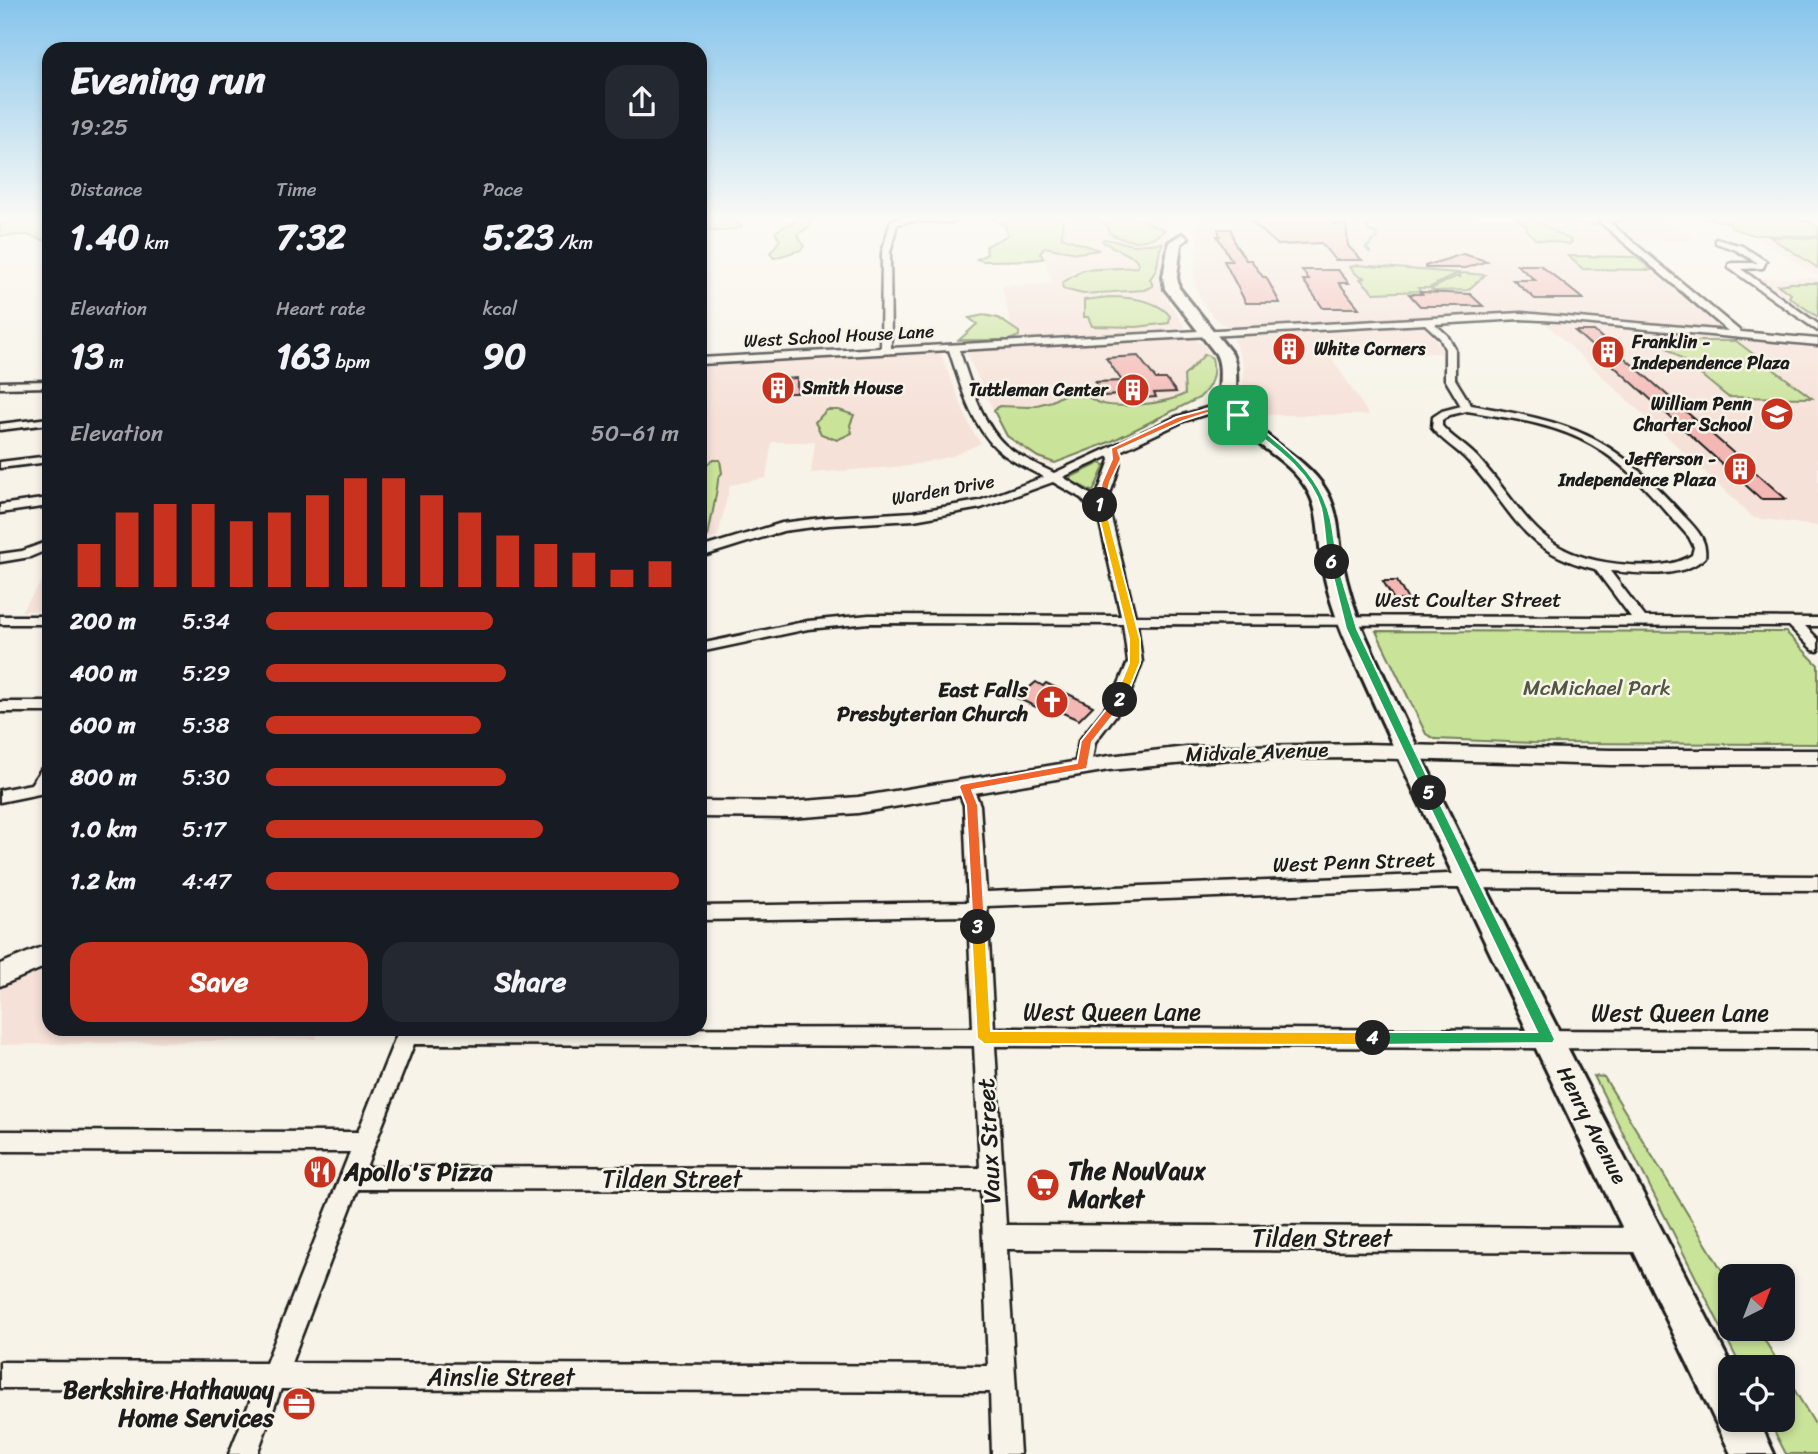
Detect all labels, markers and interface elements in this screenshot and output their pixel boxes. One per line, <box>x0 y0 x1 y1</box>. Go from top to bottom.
text: Evening run <box>70 47 266 114</box>
button: share <box>605 65 679 139</box>
text: 19:25 <box>70 107 128 148</box>
text: Distance <box>70 173 142 206</box>
text: Time <box>276 173 317 206</box>
text: Pace <box>483 173 523 206</box>
text: 1.40 <box>70 206 140 268</box>
text: 7:32 <box>276 206 346 268</box>
text: 5:23 <box>483 206 554 268</box>
text: km <box>140 226 169 259</box>
text: /km <box>554 226 593 259</box>
text: Elevation <box>70 292 147 325</box>
text: Heart rate <box>276 292 366 325</box>
text: kcal <box>483 292 517 325</box>
street label: West School House Lane <box>743 315 935 357</box>
text: 13 <box>70 325 104 387</box>
text: 163 <box>276 325 330 387</box>
text: 90 <box>483 325 526 387</box>
place label: Franklin - Independence Plaza <box>1631 326 1791 379</box>
building icon: White Corners <box>1270 330 1308 368</box>
place label: White Corners <box>1314 333 1426 365</box>
building icon: Franklin - Independence Plaza <box>1589 333 1627 371</box>
text: m <box>104 345 124 378</box>
text: bpm <box>330 345 370 378</box>
building icon: Smith House <box>759 369 797 407</box>
building icon: Tuttleman Center <box>1114 371 1152 409</box>
place label: Smith House <box>801 372 904 404</box>
place label: Tuttleman Center <box>969 374 1110 406</box>
pin <box>1208 385 1268 445</box>
place label: William Penn Charter School <box>1632 388 1753 441</box>
school or university icon: William Penn Charter School <box>1758 395 1796 433</box>
icon: arrive <box>1219 396 1257 434</box>
text: Elevation <box>70 413 163 454</box>
text: 50–61 m <box>591 413 679 454</box>
place label: Jefferson - Independence Plaza <box>1557 443 1717 496</box>
building icon: Jefferson - Independence Plaza <box>1721 450 1759 488</box>
street label: Warden Drive <box>889 465 997 515</box>
pin: 1 <box>1082 488 1118 522</box>
text: 1 <box>1095 488 1104 521</box>
pin: 6 <box>1314 544 1350 580</box>
text: 6 <box>1326 545 1337 578</box>
street label: West Coulter Street <box>1375 581 1561 619</box>
text: 200 m <box>70 601 136 642</box>
text: 5:34 <box>182 601 230 642</box>
text: 400 m <box>70 653 137 694</box>
text: 5:29 <box>182 653 230 694</box>
park label: McMichael Park <box>1523 669 1671 707</box>
place label: East Falls Presbyterian Church <box>837 671 1028 733</box>
pin: 2 <box>1102 682 1138 718</box>
church icon: East Falls Presbyterian Church <box>1033 683 1071 721</box>
text: 2 <box>1114 683 1125 716</box>
text: 600 m <box>70 705 136 746</box>
text: 5:38 <box>182 705 230 746</box>
street label: Midvale Avenue <box>1185 731 1329 773</box>
text: 800 m <box>70 757 137 798</box>
text: 5:30 <box>182 757 230 798</box>
pin: 5 <box>1412 776 1446 810</box>
text: 5 <box>1423 776 1434 809</box>
text: 1.0 km <box>70 809 137 850</box>
text: 5:17 <box>182 809 226 850</box>
street label: West Penn Street <box>1272 840 1436 884</box>
text: 1.2 km <box>70 861 136 902</box>
text: 4:47 <box>182 861 231 902</box>
pin: 3 <box>960 909 996 944</box>
text: 3 <box>972 910 983 943</box>
button: Save <box>70 942 368 1022</box>
button: Share <box>382 942 679 1022</box>
street label: West Queen Lane <box>1023 991 1201 1033</box>
street label: West Queen Lane <box>1591 992 1769 1034</box>
pin: 4 <box>1356 1020 1390 1056</box>
text: 4 <box>1367 1021 1378 1054</box>
street label: Henry Avenue <box>1546 1059 1638 1191</box>
street label: Vaux Street <box>965 1077 1013 1205</box>
place label: The NouVaux Market <box>1067 1150 1207 1220</box>
place label: Apollo's Pizza <box>343 1151 493 1193</box>
restaurant icon: Apollo's Pizza <box>301 1153 339 1191</box>
street label: Tilden Street <box>602 1158 743 1200</box>
supermarket icon: The NouVaux Market <box>1024 1166 1062 1204</box>
street label: Tilden Street <box>1252 1217 1393 1259</box>
north arrow <box>1718 1264 1796 1340</box>
map controls <box>1718 1264 1795 1432</box>
button: locate <box>1718 1355 1795 1432</box>
street label: Ainslie Street <box>426 1356 576 1398</box>
place label: Berkshire Hathaway Home Services <box>63 1369 275 1439</box>
office icon: Berkshire Hathaway Home Services <box>280 1385 318 1423</box>

